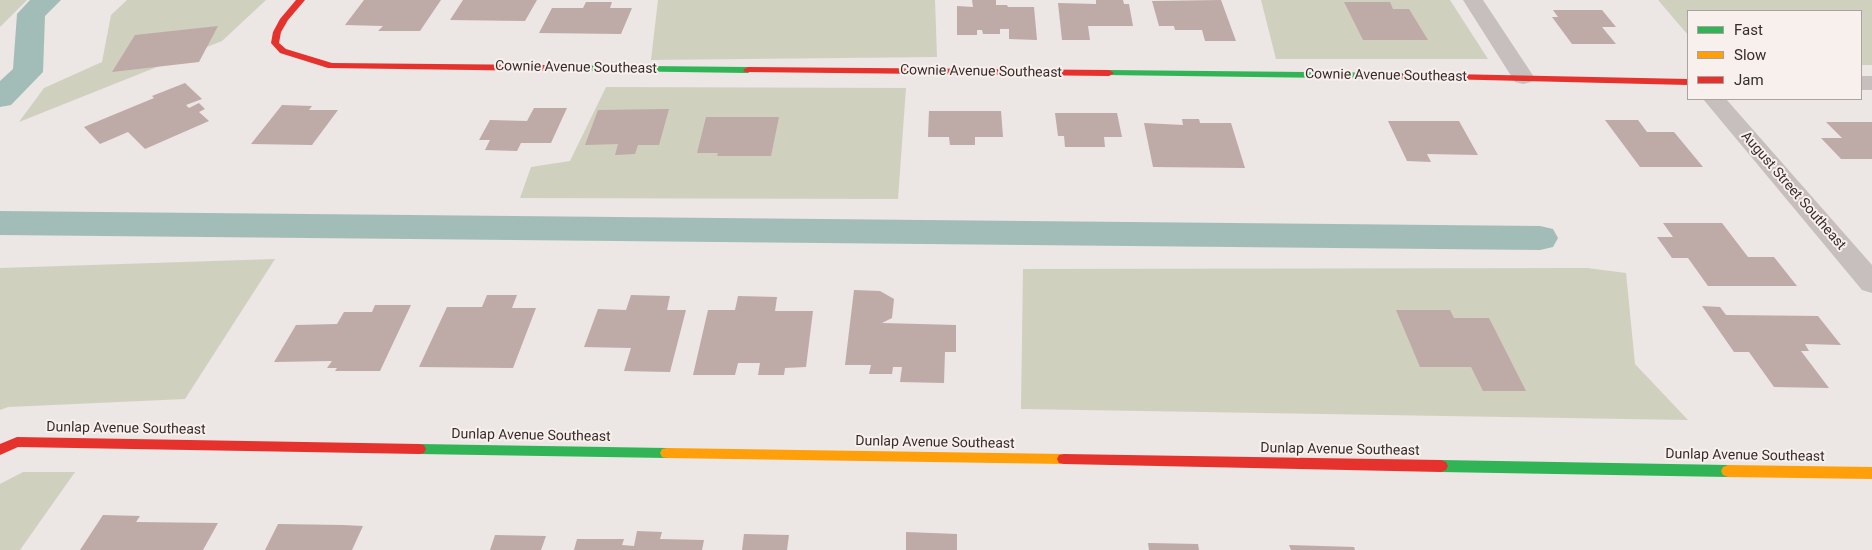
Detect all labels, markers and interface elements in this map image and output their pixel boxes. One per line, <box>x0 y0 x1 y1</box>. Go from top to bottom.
legend <box>1687 10 1862 100</box>
text: Fast <box>1734 21 1763 39</box>
text: Slow <box>1734 46 1766 64</box>
street label: Cownie Avenue Southeast <box>495 58 657 78</box>
street label: Cownie Avenue Southeast <box>900 62 1062 82</box>
street label: Cownie Avenue Southeast <box>1305 66 1467 86</box>
text: Jam <box>1734 71 1764 89</box>
street label: August Street Southeast <box>1737 128 1849 254</box>
street label: Dunlap Avenue Southeast <box>46 419 206 439</box>
street label: Dunlap Avenue Southeast <box>451 426 611 446</box>
street label: Dunlap Avenue Southeast <box>855 433 1015 453</box>
street label: Dunlap Avenue Southeast <box>1260 440 1420 460</box>
street label: Dunlap Avenue Southeast <box>1665 446 1825 466</box>

